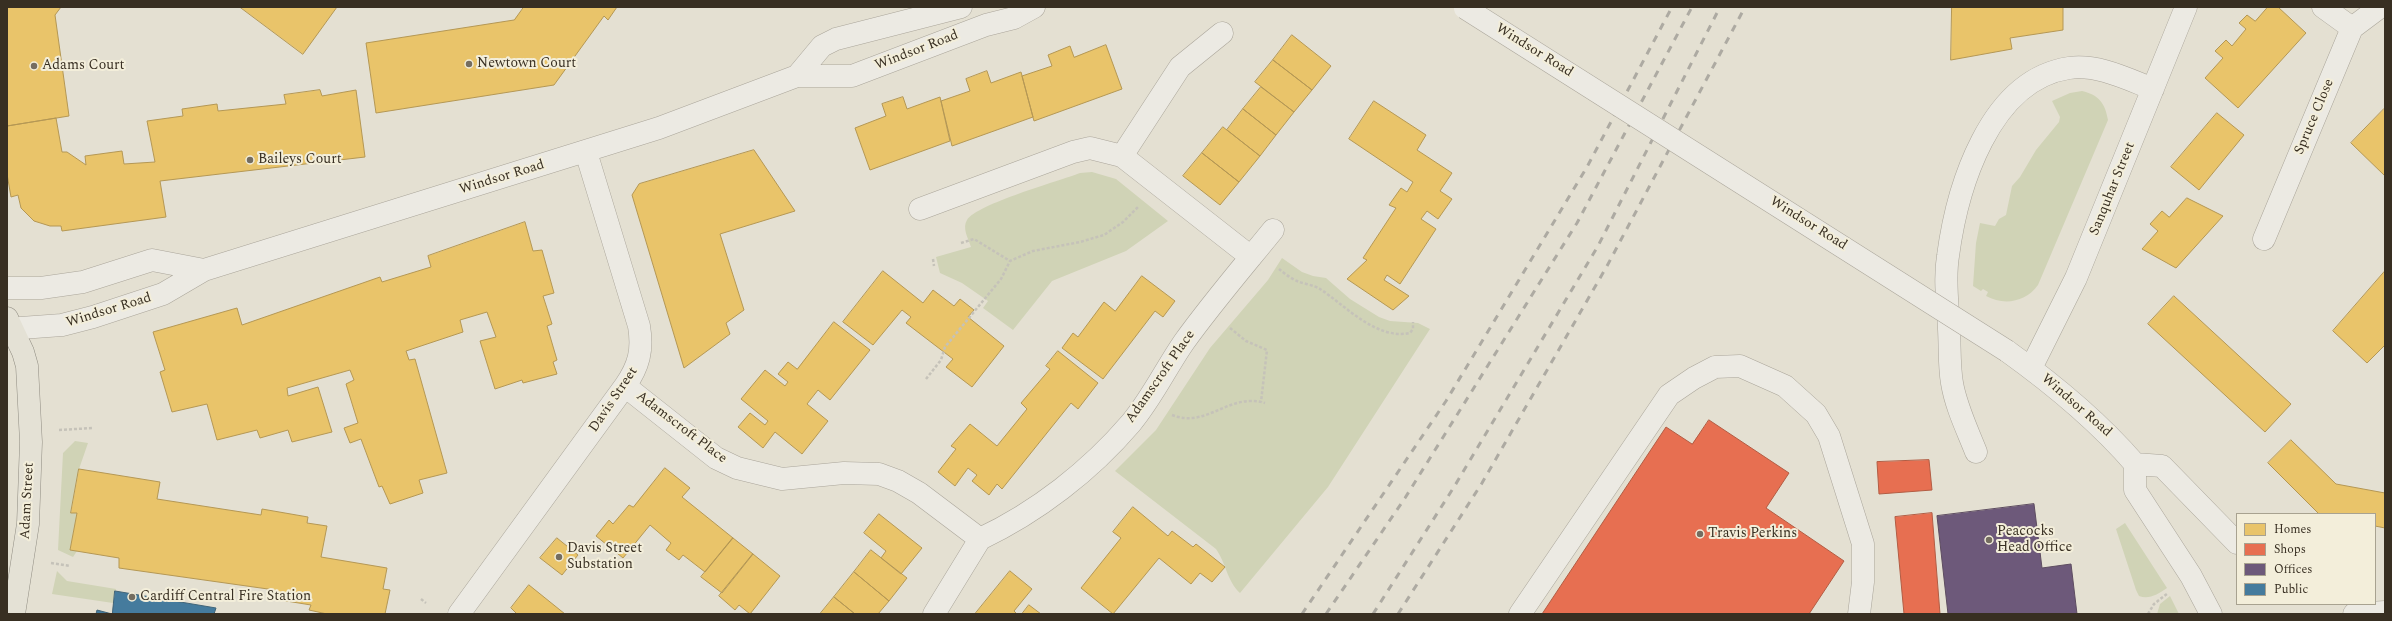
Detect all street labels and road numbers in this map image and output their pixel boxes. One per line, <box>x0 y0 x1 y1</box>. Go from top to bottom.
street label: Windsor Road <box>1492 21 1576 81</box>
street label: Windsor Road <box>873 27 961 75</box>
street label: Spruce Close <box>2292 77 2338 157</box>
street label: Sanquhar Street <box>2087 140 2139 238</box>
street label: Windsor Road <box>457 157 547 199</box>
street label: Windsor Road <box>1766 194 1850 254</box>
street label: Windsor Road <box>64 290 154 332</box>
street label: Adamscroft Place <box>1123 327 1199 427</box>
street label: Davis Street <box>586 364 642 436</box>
street label: Windsor Road <box>2037 371 2115 441</box>
street label: Adamscroft Place <box>632 388 730 468</box>
street label: Adam Street <box>18 462 38 540</box>

